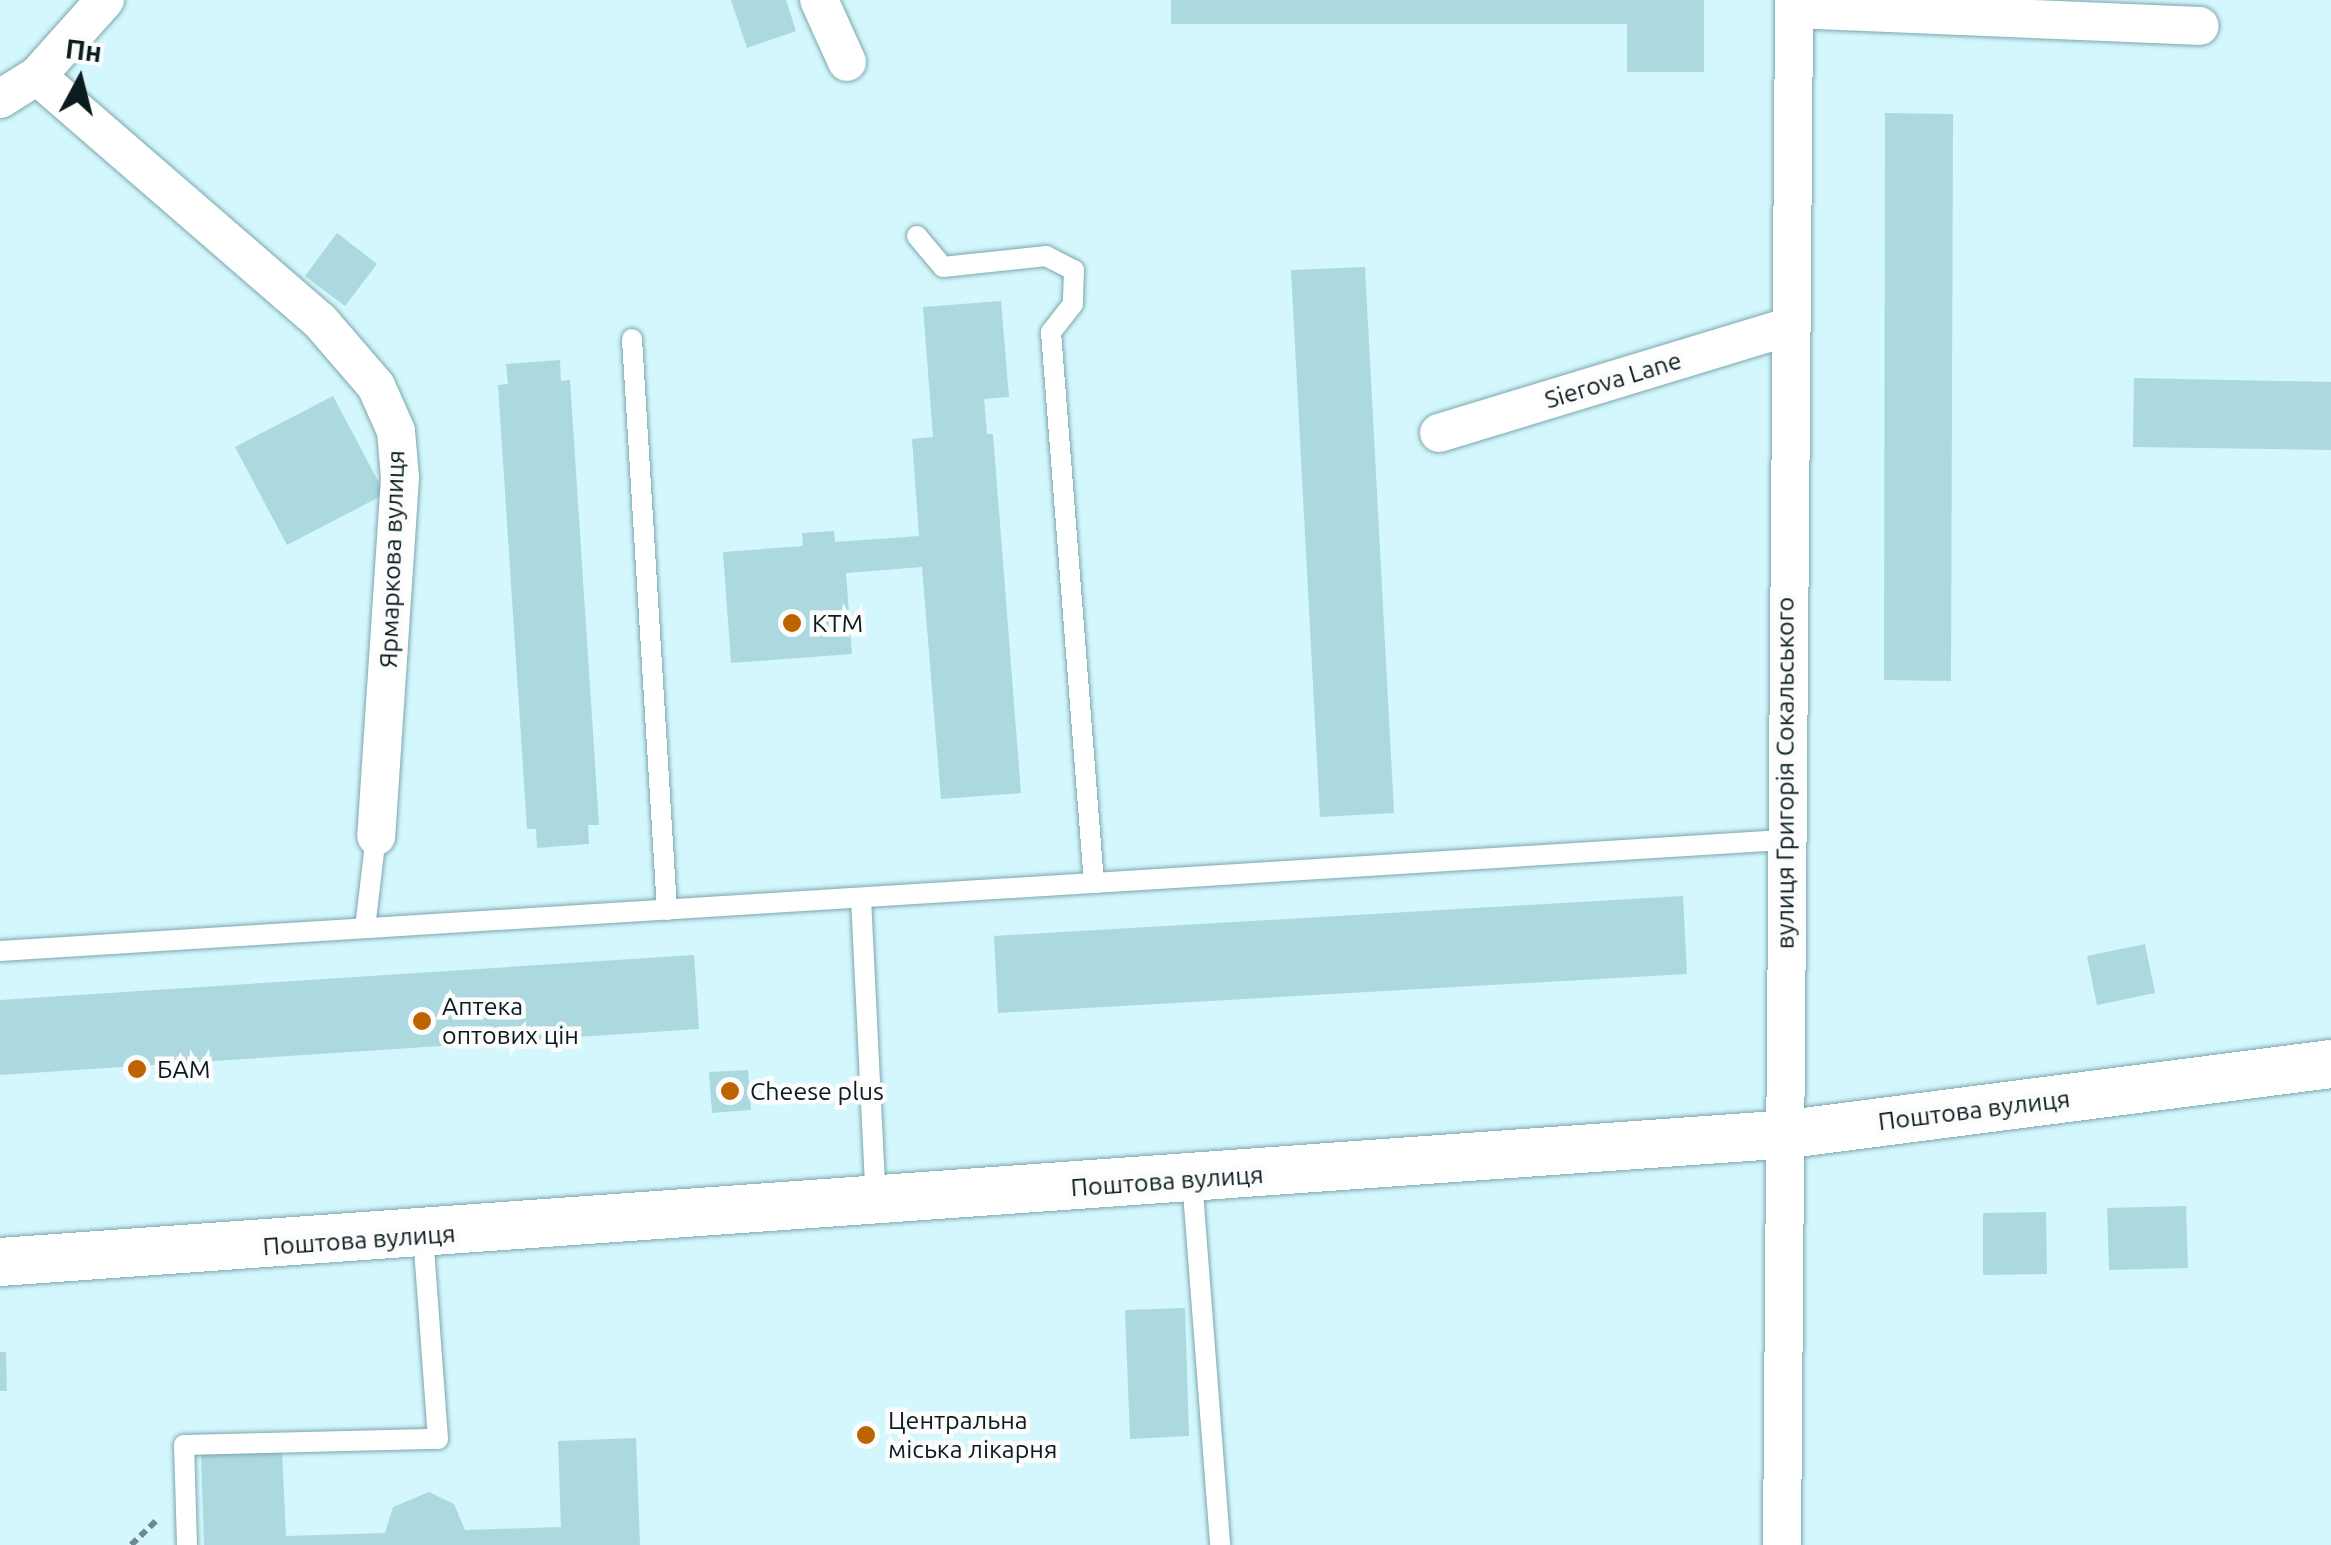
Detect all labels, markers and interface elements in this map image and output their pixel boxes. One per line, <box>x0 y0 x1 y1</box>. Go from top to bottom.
north arrow <box>30 30 130 130</box>
text: Пн <box>64 32 104 67</box>
street label: Sierova Lane <box>1541 345 1685 415</box>
street label: Ярмаркова вулиця <box>373 450 411 668</box>
street label: вулиця Григорія Сокальського <box>1770 597 1800 949</box>
place label: КТМ <box>812 608 863 638</box>
marker: КТМ <box>781 612 803 634</box>
place label: Аптека оптових цін <box>442 992 579 1051</box>
marker: Аптека оптових цін <box>411 1010 433 1032</box>
place label: БАМ <box>157 1054 210 1084</box>
marker: БАМ <box>126 1058 148 1080</box>
place label: Cheese plus <box>750 1076 884 1106</box>
marker: Cheese plus <box>719 1080 741 1102</box>
street label: Поштова вулиця <box>1876 1083 2072 1137</box>
street label: Поштова вулиця <box>1070 1159 1264 1203</box>
street label: Поштова вулиця <box>262 1218 456 1262</box>
place label: Центральна міська лікарня <box>888 1406 1057 1465</box>
marker: Центральна міська лікарня <box>853 1422 879 1448</box>

